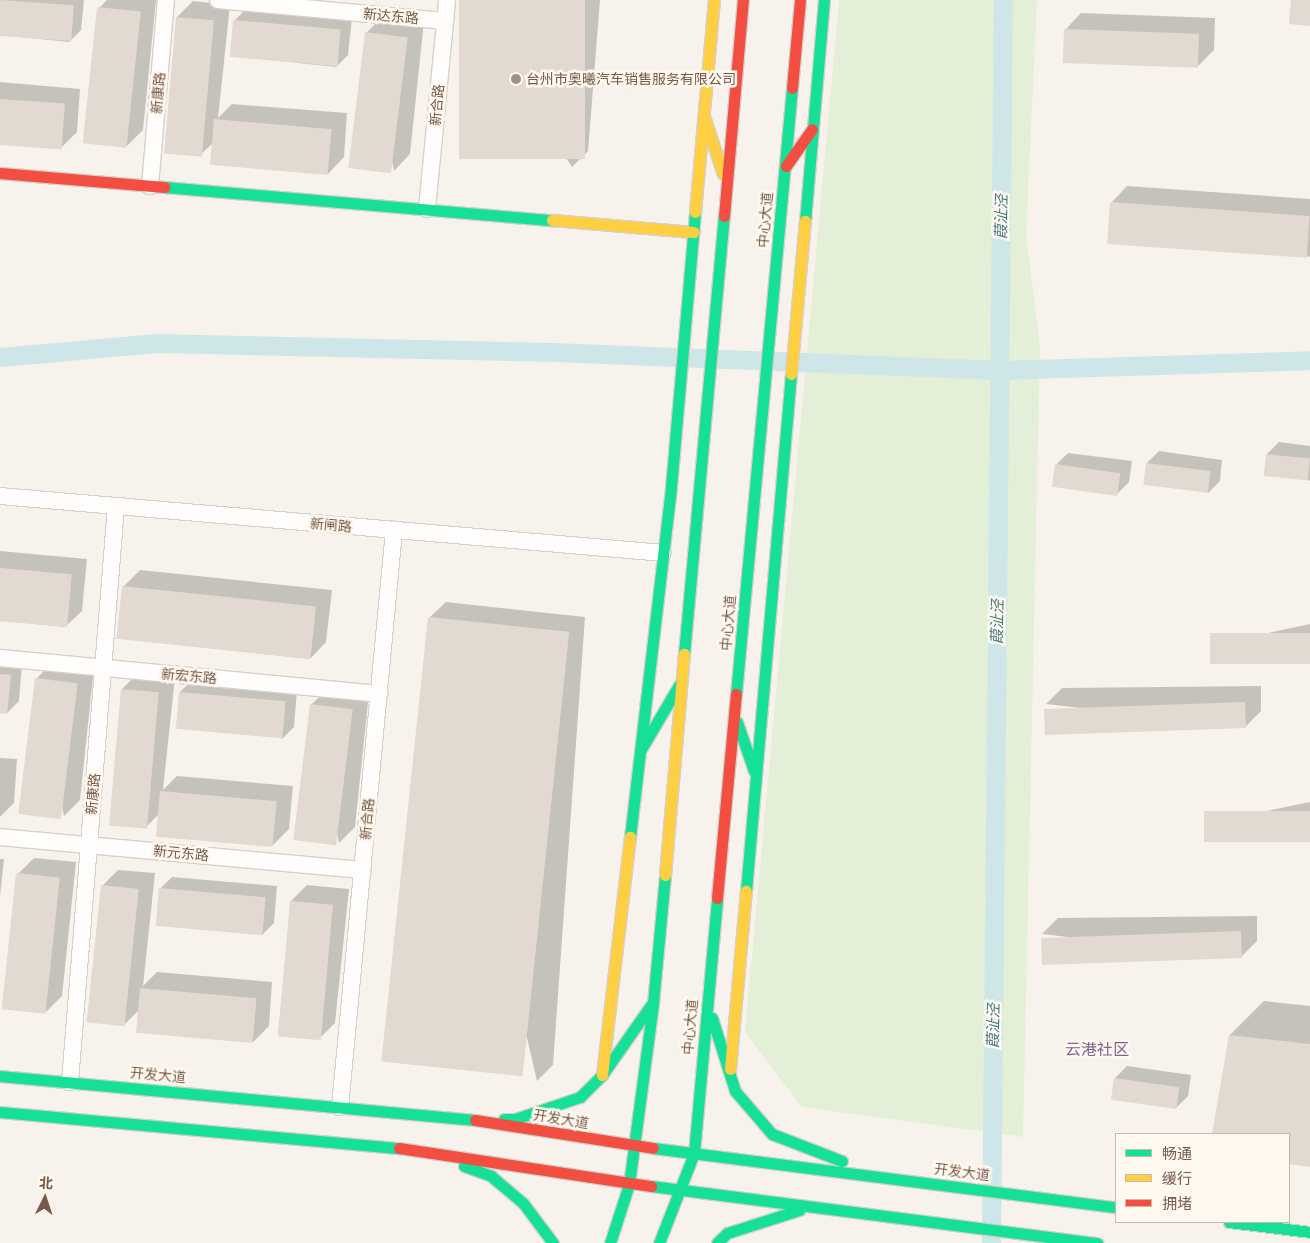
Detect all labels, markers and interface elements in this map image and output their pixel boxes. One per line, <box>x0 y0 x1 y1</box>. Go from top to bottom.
street label: 新达东路 <box>362 5 420 27</box>
street label: 新康路 <box>148 71 168 115</box>
place label: 台州市奥曦汽车销售服务有限公司 <box>526 71 736 87</box>
marker: 台州市奥曦汽车销售服务有限公司 <box>510 73 522 85</box>
street label: 新合路 <box>427 83 447 127</box>
street label: 中心大道 <box>754 191 776 249</box>
water label: 葭沚泾 <box>992 194 1010 240</box>
street label: 新闸路 <box>309 515 353 535</box>
street label: 中心大道 <box>717 594 739 652</box>
water label: 葭沚泾 <box>988 599 1006 645</box>
street label: 新宏东路 <box>160 665 218 687</box>
street label: 新康路 <box>83 772 103 816</box>
street label: 新合路 <box>357 797 377 841</box>
street label: 新元东路 <box>152 842 210 864</box>
street label: 中心大道 <box>679 998 701 1056</box>
water label: 葭沚泾 <box>984 1003 1002 1049</box>
district label: 云港社区 <box>1065 1039 1129 1059</box>
street label: 开发大道 <box>129 1064 187 1086</box>
street label: 开发大道 <box>532 1106 590 1132</box>
legend <box>1115 1133 1290 1223</box>
text: 畅通 <box>1162 1145 1192 1162</box>
street label: 开发大道 <box>933 1160 991 1184</box>
text: 缓行 <box>1162 1170 1192 1187</box>
north arrow <box>20 1173 70 1223</box>
text: 北 <box>39 1175 54 1192</box>
text: 拥堵 <box>1162 1195 1192 1212</box>

